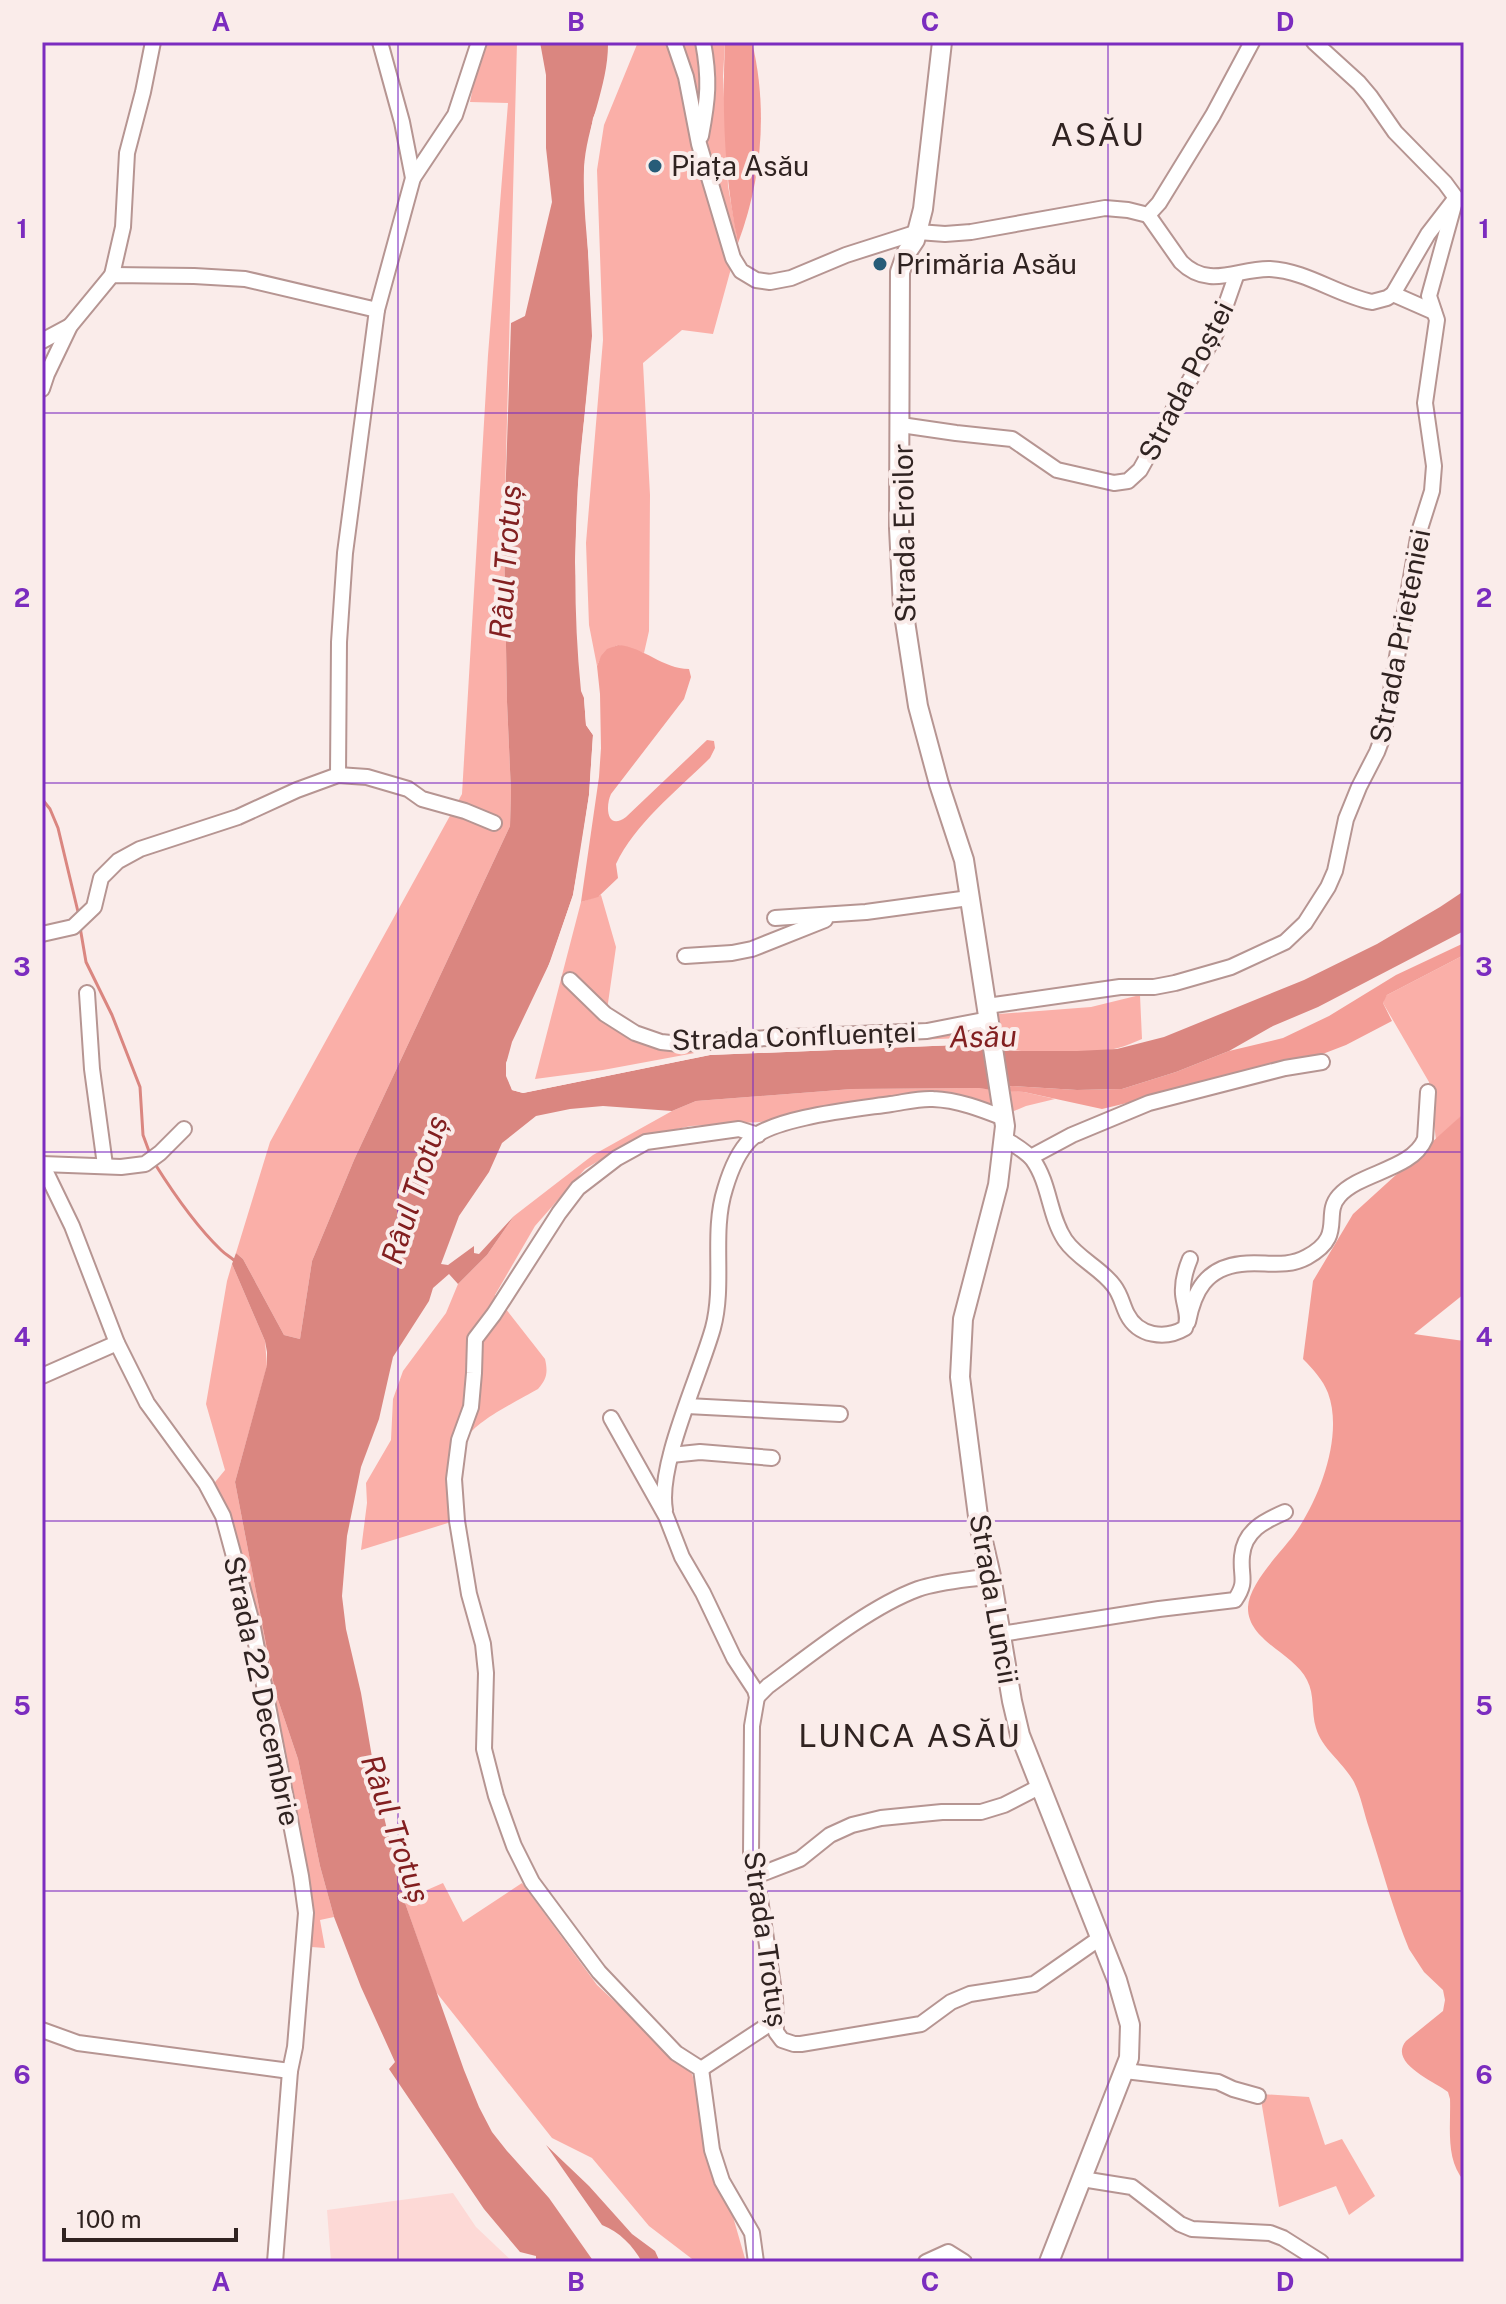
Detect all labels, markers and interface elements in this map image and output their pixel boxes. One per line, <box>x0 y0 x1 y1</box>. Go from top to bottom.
text: A <box>212 6 231 37</box>
text: B <box>567 6 585 37</box>
text: C <box>921 6 939 37</box>
text: D <box>1276 6 1294 37</box>
district label: ASĂU <box>1050 116 1146 153</box>
place label: Piața Asău <box>671 149 809 182</box>
marker: Piața Asău <box>646 157 664 175</box>
text: 1 <box>16 213 28 244</box>
text: 1 <box>1478 213 1490 244</box>
place label: Primăria Asău <box>896 247 1077 280</box>
marker: Primăria Asău <box>871 255 889 273</box>
street label: Strada Poștei <box>1131 296 1240 466</box>
street label: Strada Eroilor <box>885 443 922 623</box>
water label: Râul Trotuș <box>482 484 528 640</box>
street label: Strada Prieteniei <box>1363 526 1436 746</box>
text: 2 <box>14 582 30 613</box>
text: 2 <box>1476 582 1492 613</box>
text: 3 <box>13 951 31 982</box>
text: 3 <box>1475 951 1493 982</box>
street label: Strada Confluenței <box>671 1015 917 1056</box>
water label: Asău <box>949 1017 1017 1055</box>
water label: Râul Trotuș <box>373 1111 455 1269</box>
text: 4 <box>13 1321 31 1352</box>
text: 4 <box>1475 1321 1493 1352</box>
street label: Strada Luncii <box>963 1511 1026 1686</box>
street label: Strada 22 Decembrie <box>218 1553 307 1829</box>
text: 5 <box>13 1690 31 1721</box>
text: 5 <box>1475 1690 1493 1721</box>
district label: LUNCA ASĂU <box>798 1717 1022 1754</box>
water label: Râul Trotuș <box>354 1750 438 1908</box>
street label: Strada Trotuș <box>738 1849 795 2029</box>
text: 6 <box>13 2059 31 2090</box>
text: 6 <box>1475 2059 1493 2090</box>
scale bar <box>64 2192 236 2242</box>
text: 100 m <box>76 2205 142 2233</box>
text: A <box>212 2266 231 2297</box>
text: B <box>567 2266 585 2297</box>
text: C <box>921 2266 939 2297</box>
text: D <box>1276 2266 1294 2297</box>

